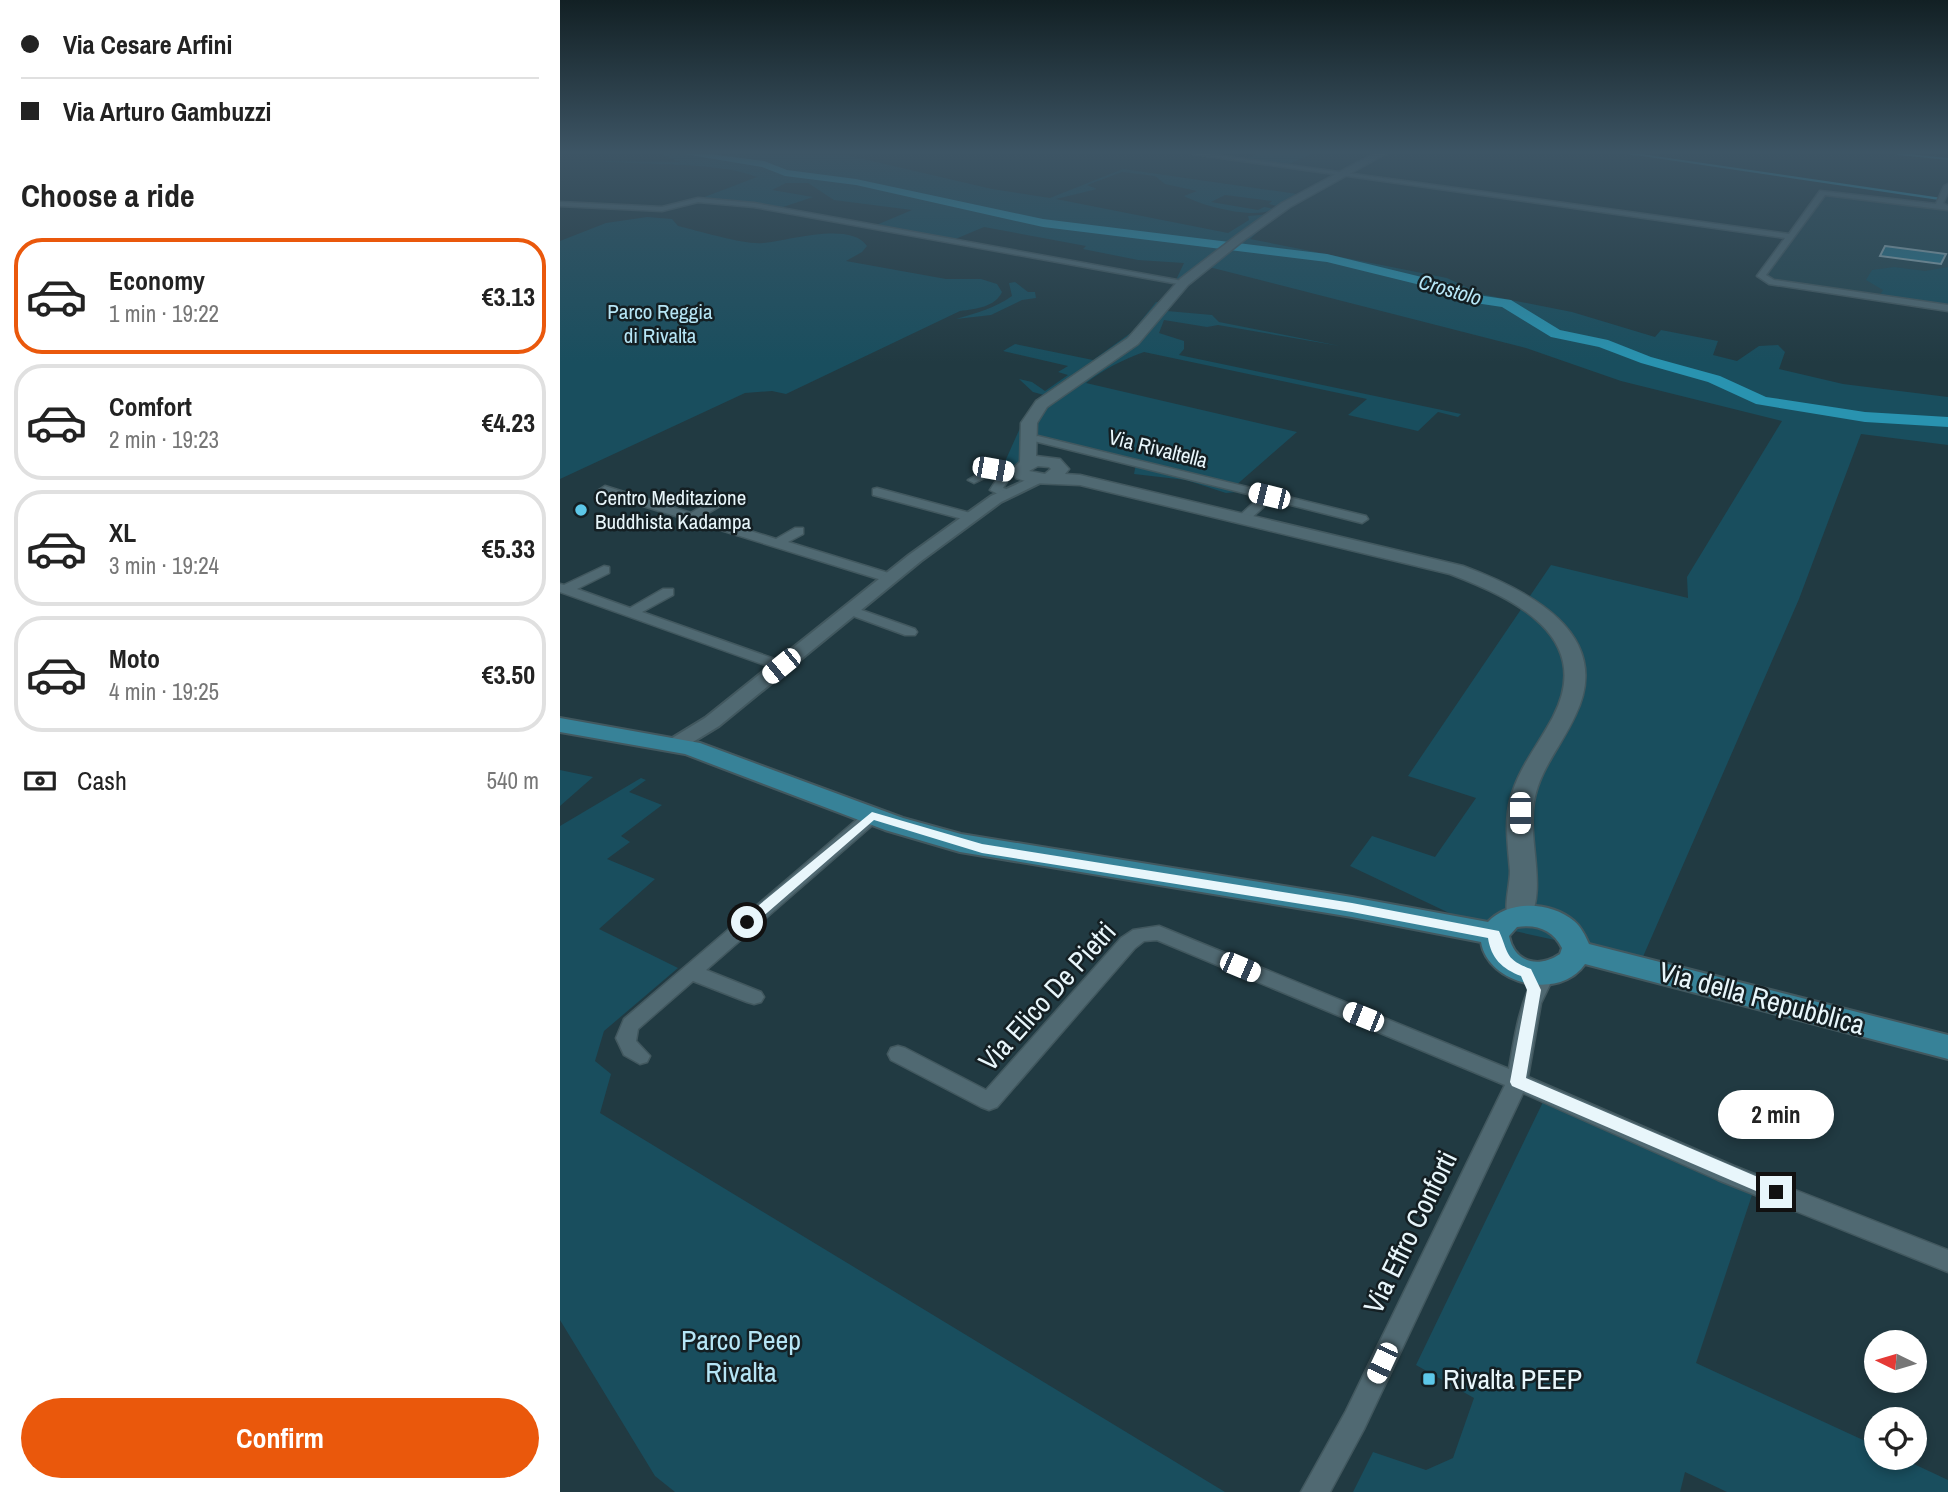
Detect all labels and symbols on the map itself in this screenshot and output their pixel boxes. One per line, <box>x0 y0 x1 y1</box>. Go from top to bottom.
water label: Crostolo <box>1415 267 1485 312</box>
park label: Parco Reggia di Rivalta <box>607 297 713 350</box>
street label: Via Rivaltella <box>1106 422 1211 475</box>
car <box>971 455 1016 483</box>
car <box>1247 481 1292 511</box>
place label: Centro Meditazione Buddhista Kadampa <box>595 483 751 536</box>
marker: Centro Meditazione Buddhista Kadampa <box>573 502 589 518</box>
car <box>759 645 804 687</box>
car <box>1510 792 1531 834</box>
route start <box>731 906 763 938</box>
street label: Via Elico De Pietri <box>970 913 1124 1079</box>
car <box>1217 949 1264 985</box>
street label: Via della Repubblica <box>1655 952 1869 1044</box>
car <box>1340 999 1387 1035</box>
callout: 2 min <box>1718 1090 1834 1140</box>
street label: Via Effro Conforti <box>1354 1144 1466 1320</box>
route end <box>1760 1176 1792 1208</box>
park label: Parco Peep Rivalta <box>681 1321 801 1391</box>
north arrow <box>1864 1330 1927 1393</box>
car <box>1364 1340 1401 1386</box>
place label: Rivalta PEEP <box>1443 1360 1582 1398</box>
marker: Rivalta PEEP <box>1421 1371 1437 1387</box>

